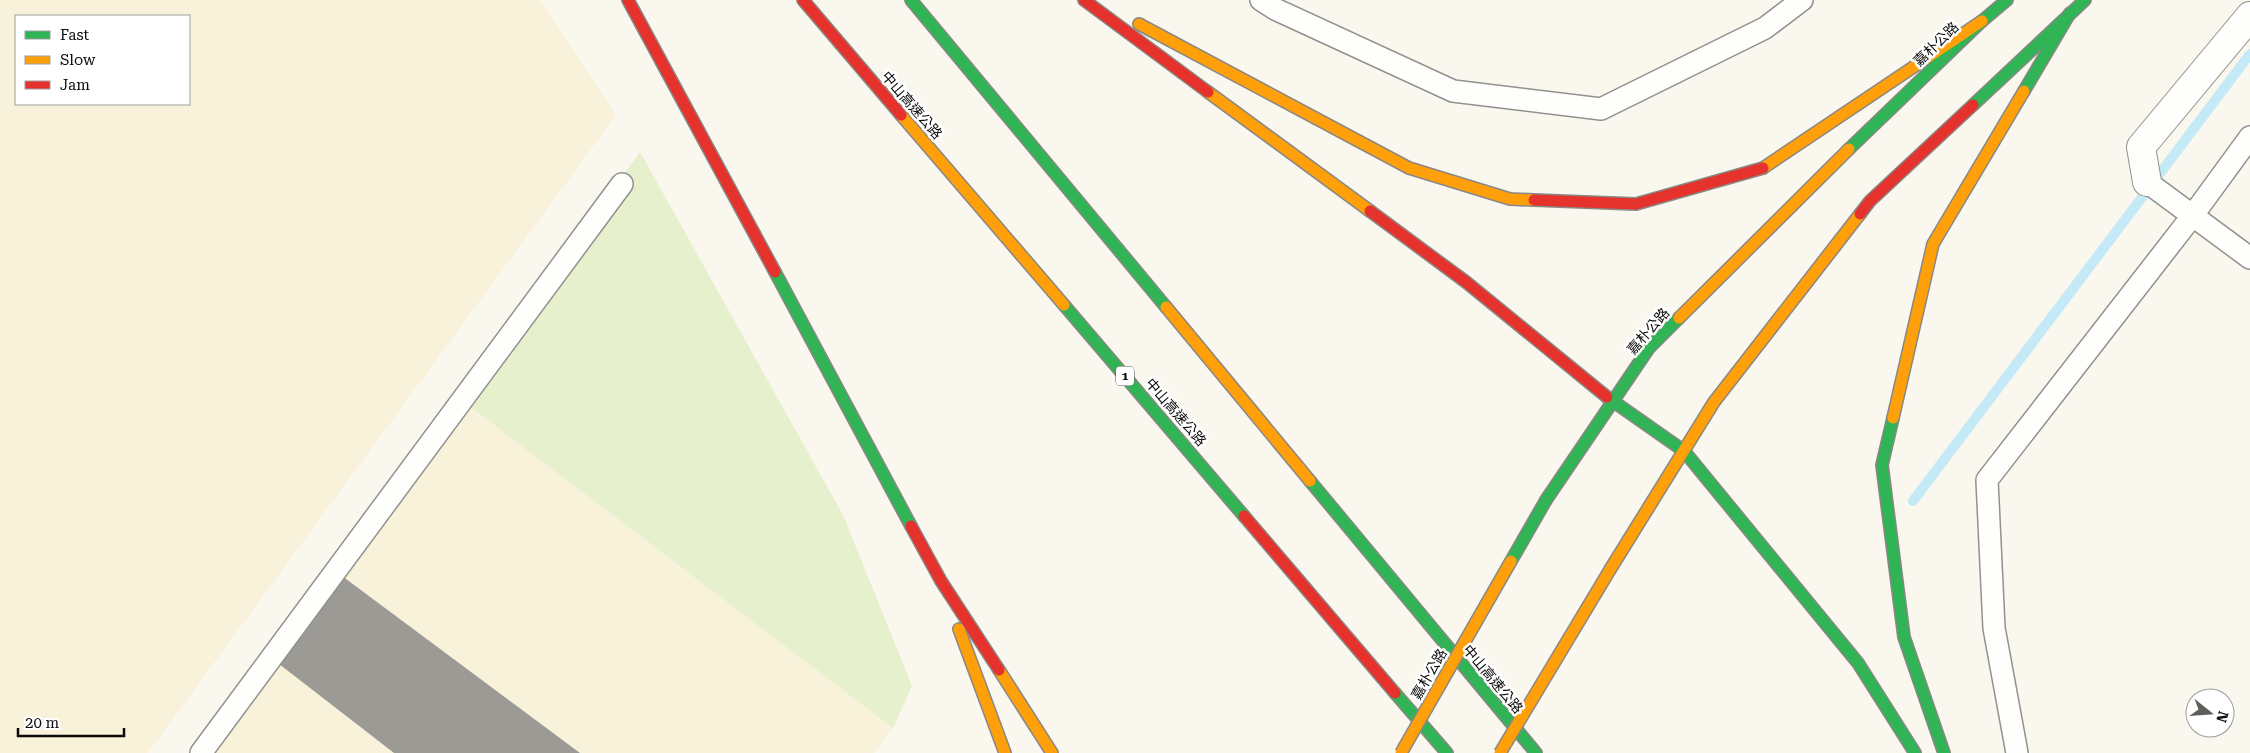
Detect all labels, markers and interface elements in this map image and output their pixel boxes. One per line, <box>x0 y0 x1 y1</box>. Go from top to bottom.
legend <box>15 15 190 105</box>
street label: 嘉朴公路 <box>1910 19 1962 69</box>
text: Fast <box>60 26 90 44</box>
text: Slow <box>60 51 96 69</box>
street label: 中山高速公路 <box>878 68 946 142</box>
text: Jam <box>60 76 90 94</box>
street label: 嘉朴公路 <box>1624 305 1672 357</box>
road number: 1 <box>1116 366 1134 386</box>
street label: 中山高速公路 <box>1142 375 1210 449</box>
street label: 中山高速公路 <box>1460 642 1526 716</box>
street label: 嘉朴公路 <box>1408 646 1450 702</box>
north arrow <box>2185 688 2235 738</box>
scale bar <box>18 706 124 738</box>
text: N <box>2213 709 2232 725</box>
text: 20 m <box>25 714 60 732</box>

